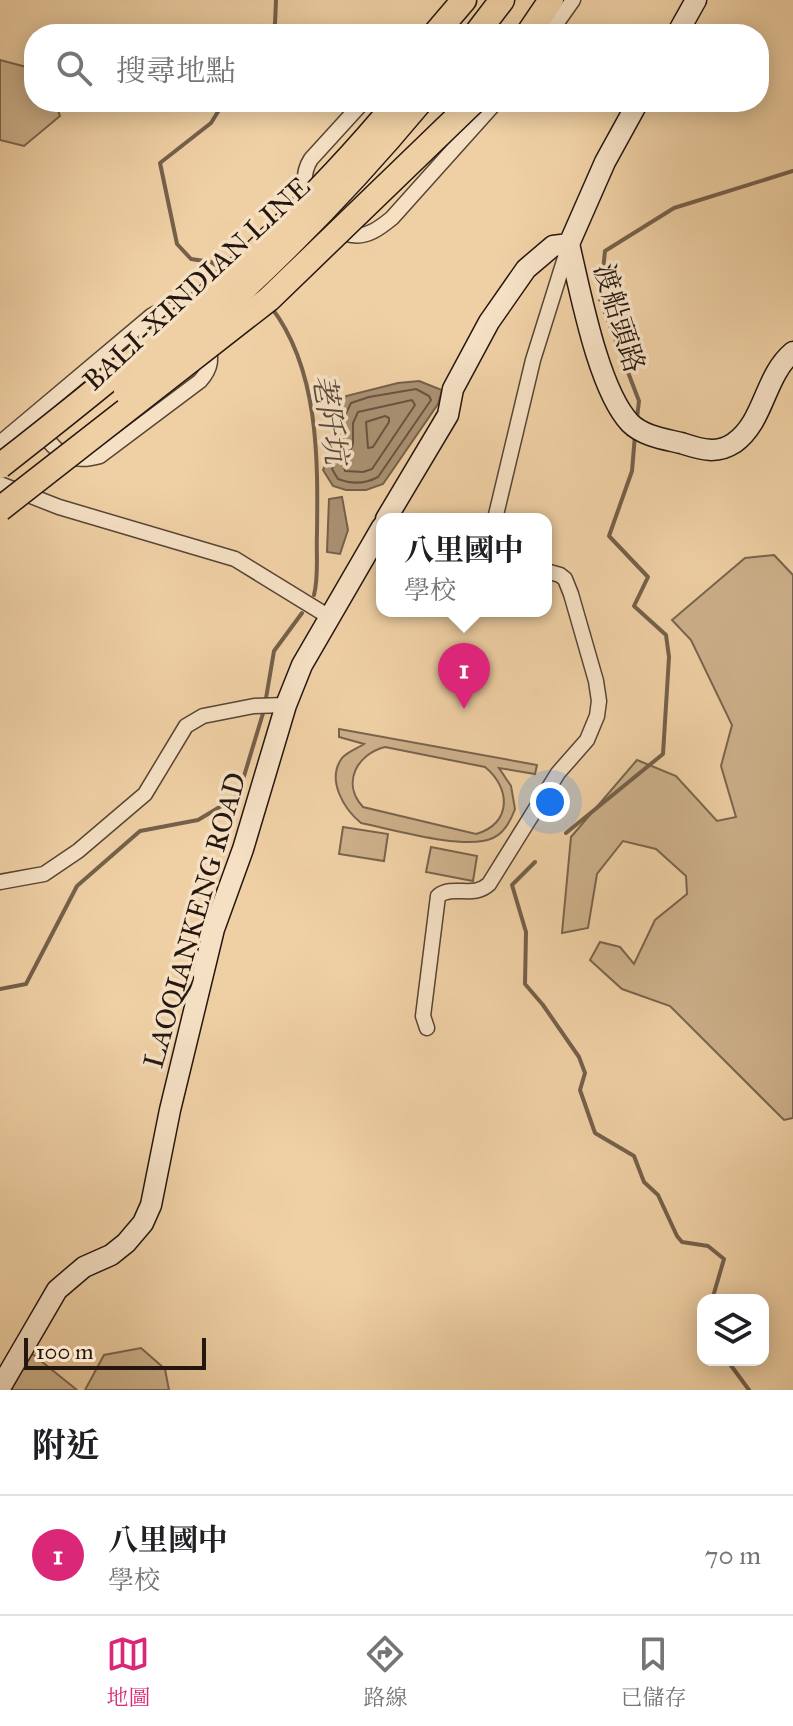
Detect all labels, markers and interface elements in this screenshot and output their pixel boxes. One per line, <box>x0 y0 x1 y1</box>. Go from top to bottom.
search box <box>24 24 769 112</box>
icon: search <box>52 46 96 90</box>
text: 搜尋地點 <box>116 53 236 89</box>
street label: BALI-XINDIAN LINE <box>75 169 317 398</box>
street label: 渡船頭路 <box>586 259 653 377</box>
water label: 荖阡坑 <box>305 372 355 470</box>
popup <box>376 513 552 617</box>
text: 八里國中 <box>404 532 524 568</box>
text: 學校 <box>404 574 456 606</box>
pin: 1 <box>438 643 490 709</box>
street label: LAOQIANKENG ROAD <box>135 768 253 1072</box>
your location <box>530 782 570 822</box>
map controls <box>697 1294 769 1366</box>
button: layers <box>697 1294 769 1366</box>
scale bar <box>24 1334 206 1370</box>
text: 100 m <box>36 1338 93 1365</box>
text: 附近 <box>32 1425 100 1466</box>
text: 八里國中 <box>108 1522 228 1558</box>
text: 1 <box>53 1539 63 1571</box>
text: 70 m <box>705 1539 761 1571</box>
text: 學校 <box>108 1564 160 1596</box>
tab: 地圖 <box>106 1632 151 1711</box>
tab: 路線 <box>363 1632 408 1711</box>
tab: 已儲存 <box>620 1632 687 1711</box>

